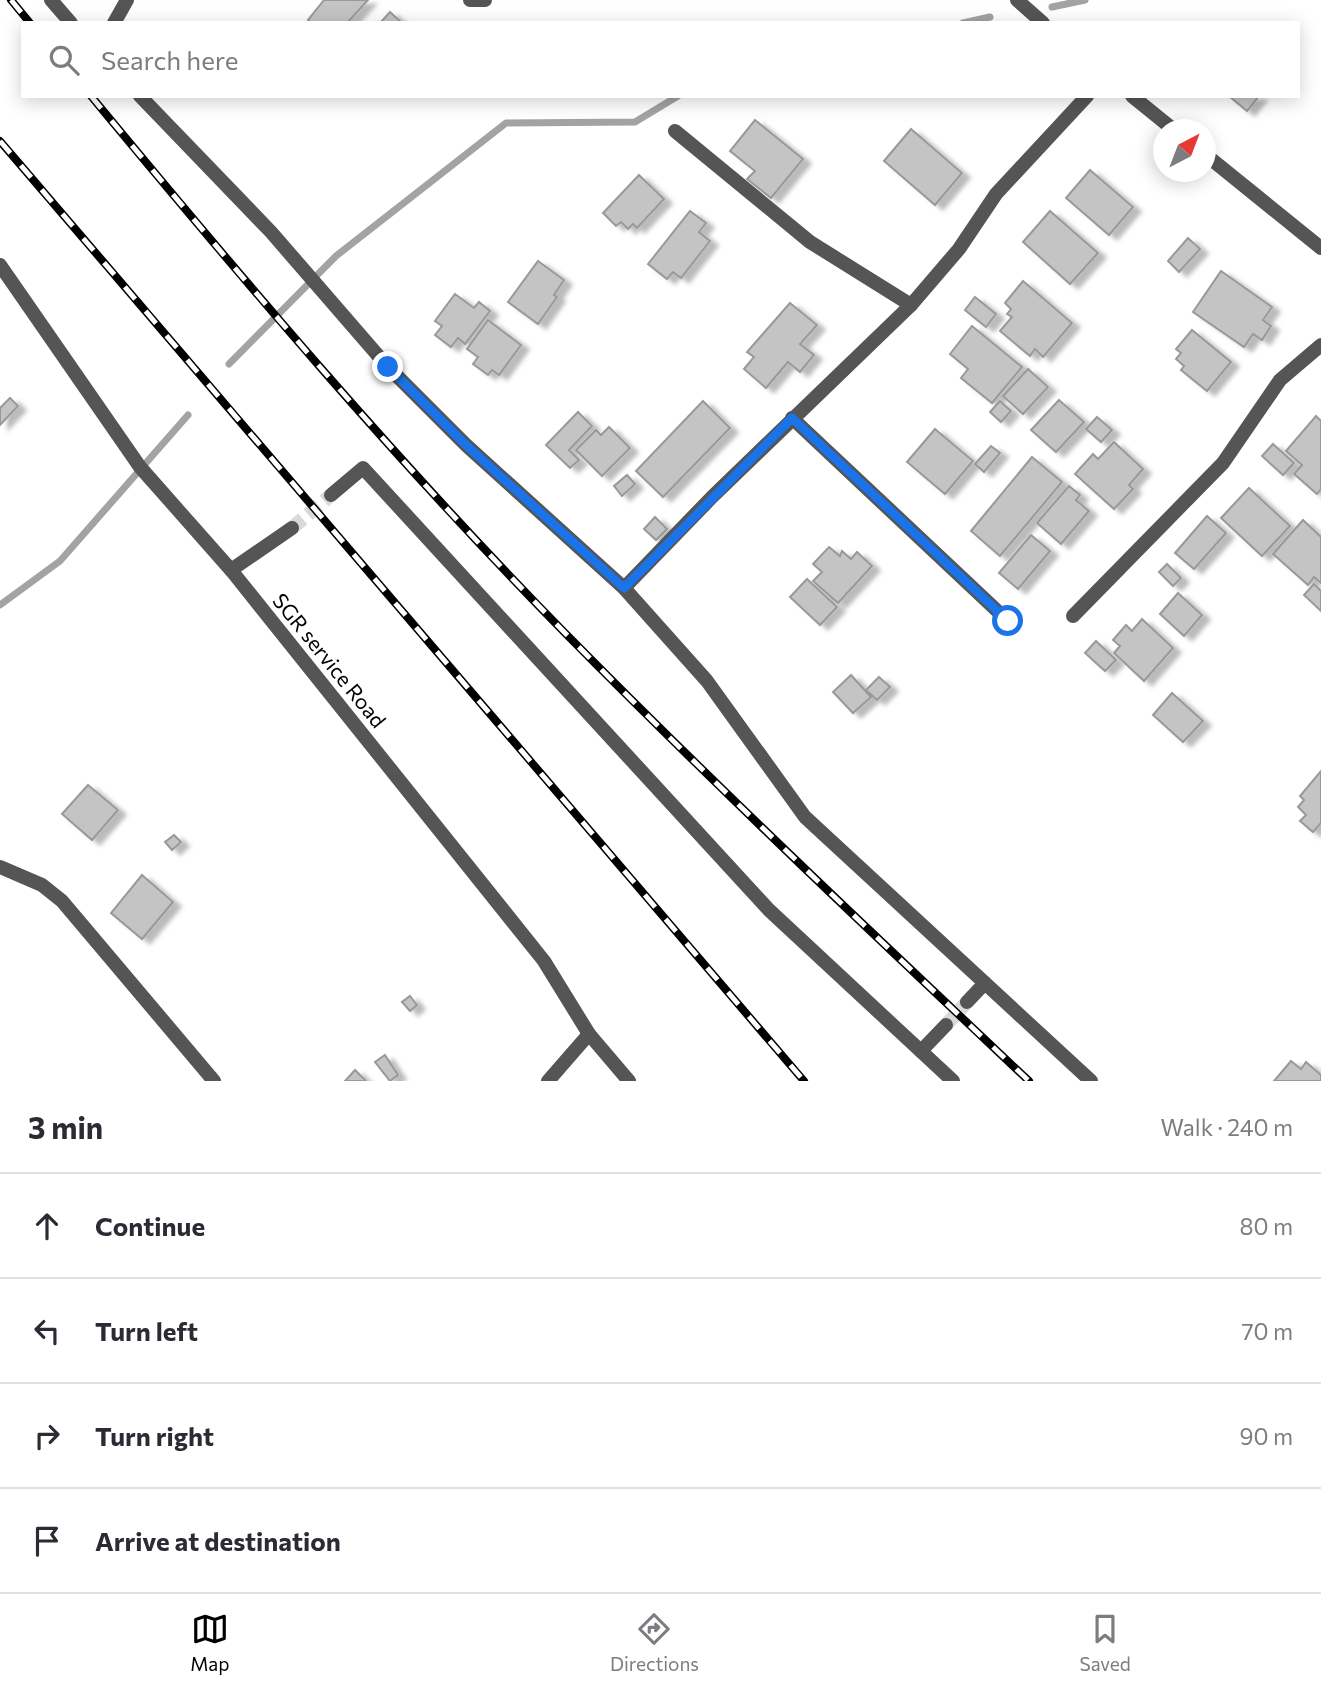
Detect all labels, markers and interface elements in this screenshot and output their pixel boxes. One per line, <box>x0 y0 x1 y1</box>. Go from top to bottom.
search box <box>21 21 1300 98</box>
icon: search <box>45 41 83 79</box>
text: Search here <box>101 44 239 75</box>
north arrow <box>1153 119 1216 182</box>
route end <box>372 351 403 382</box>
street label: SGR service Road <box>268 588 392 732</box>
route start <box>992 605 1023 636</box>
text: 3 min <box>28 1108 103 1145</box>
text: Walk · 240 m <box>1161 1113 1293 1141</box>
icon: ahead <box>28 1207 66 1245</box>
text: Continue <box>95 1210 205 1241</box>
text: 80 m <box>1240 1212 1293 1240</box>
icon: left <box>28 1312 66 1350</box>
text: Turn left <box>95 1315 198 1346</box>
text: 70 m <box>1241 1317 1293 1345</box>
icon: right <box>28 1417 66 1455</box>
text: Turn right <box>95 1420 214 1451</box>
text: 90 m <box>1240 1422 1293 1450</box>
icon: arrive <box>28 1522 66 1560</box>
text: Arrive at destination <box>95 1525 341 1556</box>
tab: Map <box>190 1610 229 1675</box>
tab: Directions <box>610 1610 699 1675</box>
tab: Saved <box>1079 1610 1131 1675</box>

